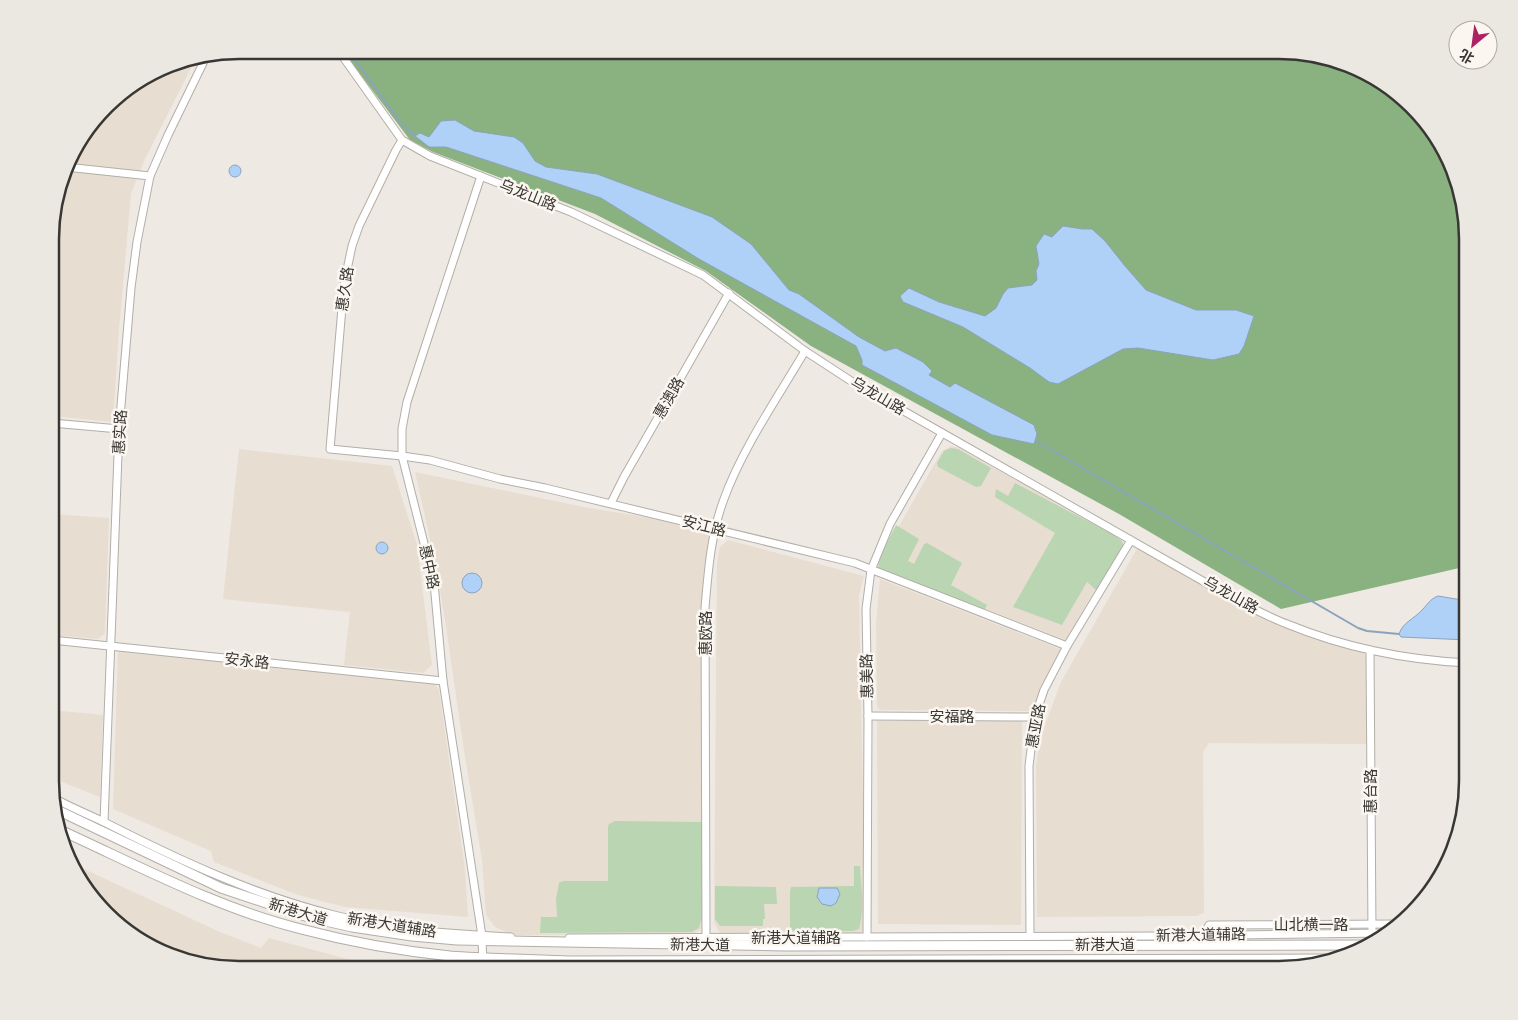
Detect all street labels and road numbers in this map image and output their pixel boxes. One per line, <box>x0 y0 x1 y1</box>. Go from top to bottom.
street label: 乌龙山路 <box>497 175 559 215</box>
street label: 惠久路 <box>333 265 357 313</box>
street label: 乌龙山路 <box>848 373 908 419</box>
street label: 惠澳路 <box>650 374 688 422</box>
street label: 惠实路 <box>110 409 130 455</box>
street label: 安江路 <box>680 512 728 540</box>
street label: 惠中路 <box>416 543 442 591</box>
street label: 乌龙山路 <box>1200 573 1262 617</box>
street label: 惠欧路 <box>697 610 715 656</box>
street label: 安永路 <box>224 650 270 672</box>
street label: 惠美路 <box>858 653 876 699</box>
street label: 惠亚路 <box>1023 702 1049 750</box>
street label: 安福路 <box>929 708 975 726</box>
street label: 惠台路 <box>1362 768 1380 814</box>
street label: 新港大道 <box>267 895 329 929</box>
street label: 新港大道辅路 <box>346 909 438 941</box>
street label: 山北横一路 <box>1273 916 1349 934</box>
street label: 新港大道辅路 <box>1156 925 1246 945</box>
street label: 新港大道辅路 <box>751 929 841 947</box>
street label: 新港大道 <box>670 935 730 955</box>
street label: 新港大道 <box>1075 936 1135 954</box>

